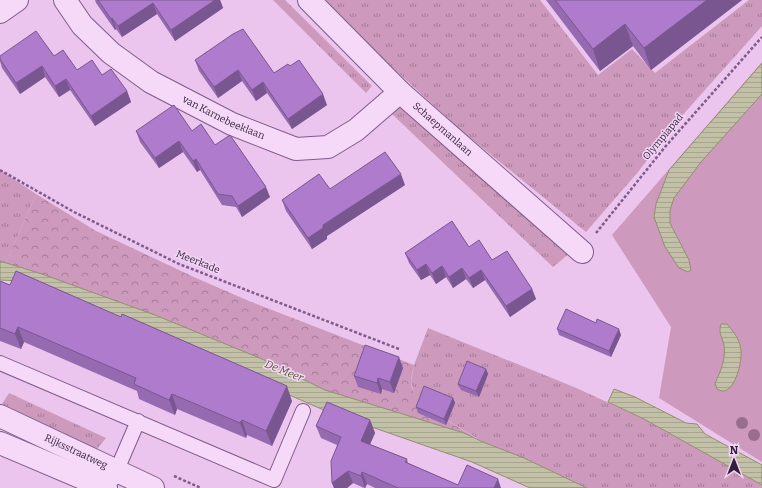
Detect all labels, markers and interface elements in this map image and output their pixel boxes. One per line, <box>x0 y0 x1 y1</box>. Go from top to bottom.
street label: van Karnebeeklaan <box>180 93 267 142</box>
street label: Schaepmanlaan <box>410 100 475 159</box>
street label: Olympiapad <box>640 111 686 163</box>
street label: Meerkade <box>174 248 222 276</box>
water label: De Meer <box>263 357 306 385</box>
street label: Rijksstraatweg <box>43 432 110 472</box>
north arrow <box>714 440 754 480</box>
text: N <box>730 444 739 457</box>

